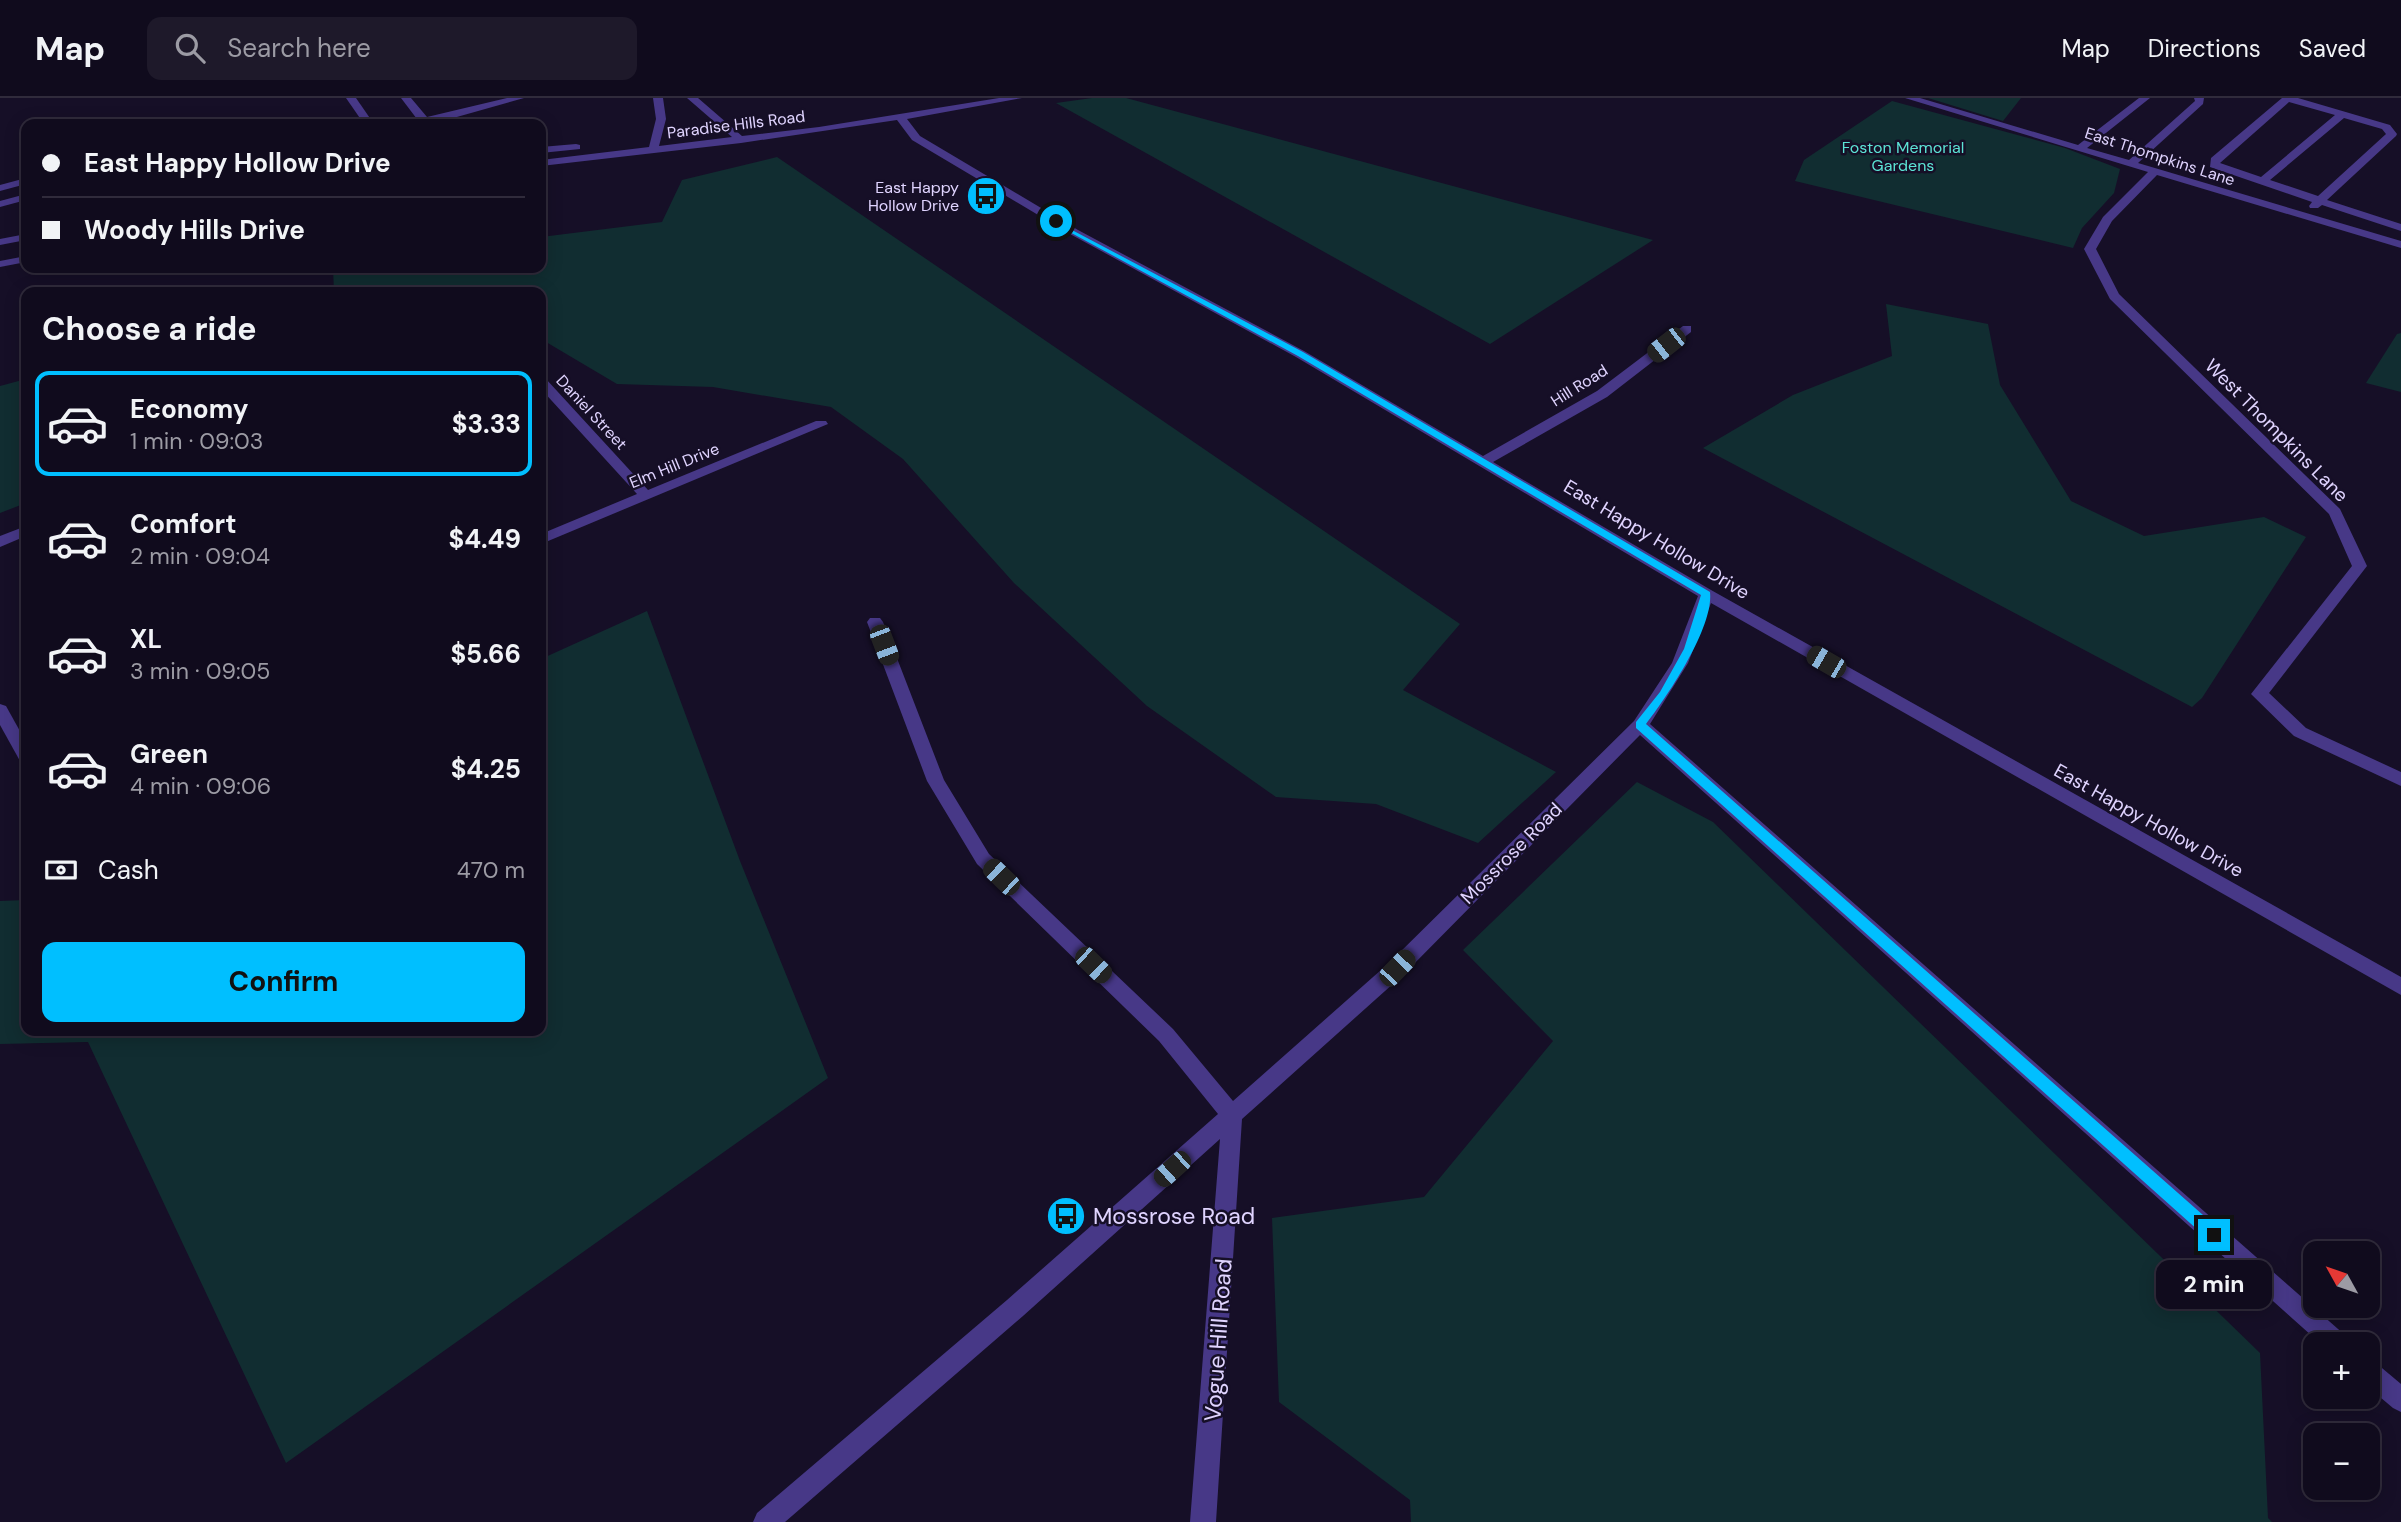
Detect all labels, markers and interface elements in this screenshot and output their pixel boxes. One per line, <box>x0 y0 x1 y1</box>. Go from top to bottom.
search box <box>147 17 637 80</box>
text: Map <box>35 27 105 70</box>
icon: search <box>171 29 209 67</box>
text: Search here <box>227 31 371 65</box>
text: Map <box>2062 33 2110 64</box>
text: Directions <box>2148 33 2261 64</box>
text: Saved <box>2299 33 2366 64</box>
street label: Paradise Hills Road <box>666 106 806 143</box>
street label: East Thompkins Lane <box>2082 122 2238 191</box>
park label: Foston Memorial Gardens <box>1842 137 1964 176</box>
text: East Happy Hollow Drive <box>84 146 391 180</box>
bus stop icon: East Happy Hollow Drive <box>965 175 1007 217</box>
place label: East Happy Hollow Drive <box>868 177 959 216</box>
route start <box>1040 205 1072 237</box>
text: Woody Hills Drive <box>84 213 305 247</box>
text: Choose a ride <box>42 308 257 350</box>
car <box>1643 324 1690 366</box>
street label: West Thompkins Lane <box>2199 353 2354 508</box>
street label: Hill Road <box>1547 360 1612 411</box>
street label: Daniel Street <box>552 370 632 454</box>
icon: car <box>46 392 109 455</box>
text: Economy <box>130 392 248 426</box>
text: $3.33 <box>452 407 521 441</box>
text: 1 min · 09:03 <box>130 426 263 456</box>
street label: Elm Hill Drive <box>626 438 722 493</box>
street label: East Happy Hollow Drive <box>1559 474 1754 605</box>
icon: car <box>46 507 109 570</box>
text: Comfort <box>130 507 236 541</box>
text: $4.49 <box>448 522 521 556</box>
text: 2 min · 09:04 <box>130 541 270 571</box>
icon: car <box>46 622 109 685</box>
text: XL <box>130 622 162 656</box>
car <box>867 622 902 668</box>
text: $5.66 <box>450 637 521 671</box>
car <box>1803 642 1850 682</box>
text: 3 min · 09:05 <box>130 656 270 686</box>
icon: car <box>46 737 109 800</box>
text: Green <box>130 737 208 771</box>
text: $4.25 <box>451 752 521 786</box>
street label: East Happy Hollow Drive <box>2050 758 2248 883</box>
text: 4 min · 09:06 <box>130 771 271 801</box>
street label: Mossrose Road <box>1455 797 1568 910</box>
icon: cash <box>42 851 80 889</box>
text: Cash <box>98 853 159 887</box>
text: 470 m <box>457 855 525 885</box>
car <box>979 855 1024 899</box>
button: Confirm <box>42 942 525 1022</box>
car <box>1071 943 1116 987</box>
car <box>1375 946 1420 990</box>
car <box>1150 1147 1195 1191</box>
bus stop icon: Mossrose Road <box>1045 1195 1087 1237</box>
place label: Mossrose Road <box>1093 1201 1255 1231</box>
route end <box>2198 1219 2230 1251</box>
north arrow <box>2303 1241 2380 1318</box>
map controls <box>2303 1241 2380 1500</box>
street label: Vogue Hill Road <box>1197 1257 1239 1423</box>
callout: 2 min <box>2156 1260 2272 1308</box>
text: 2 min <box>2184 1269 2244 1299</box>
button: + <box>2303 1332 2380 1409</box>
button: − <box>2303 1423 2380 1500</box>

